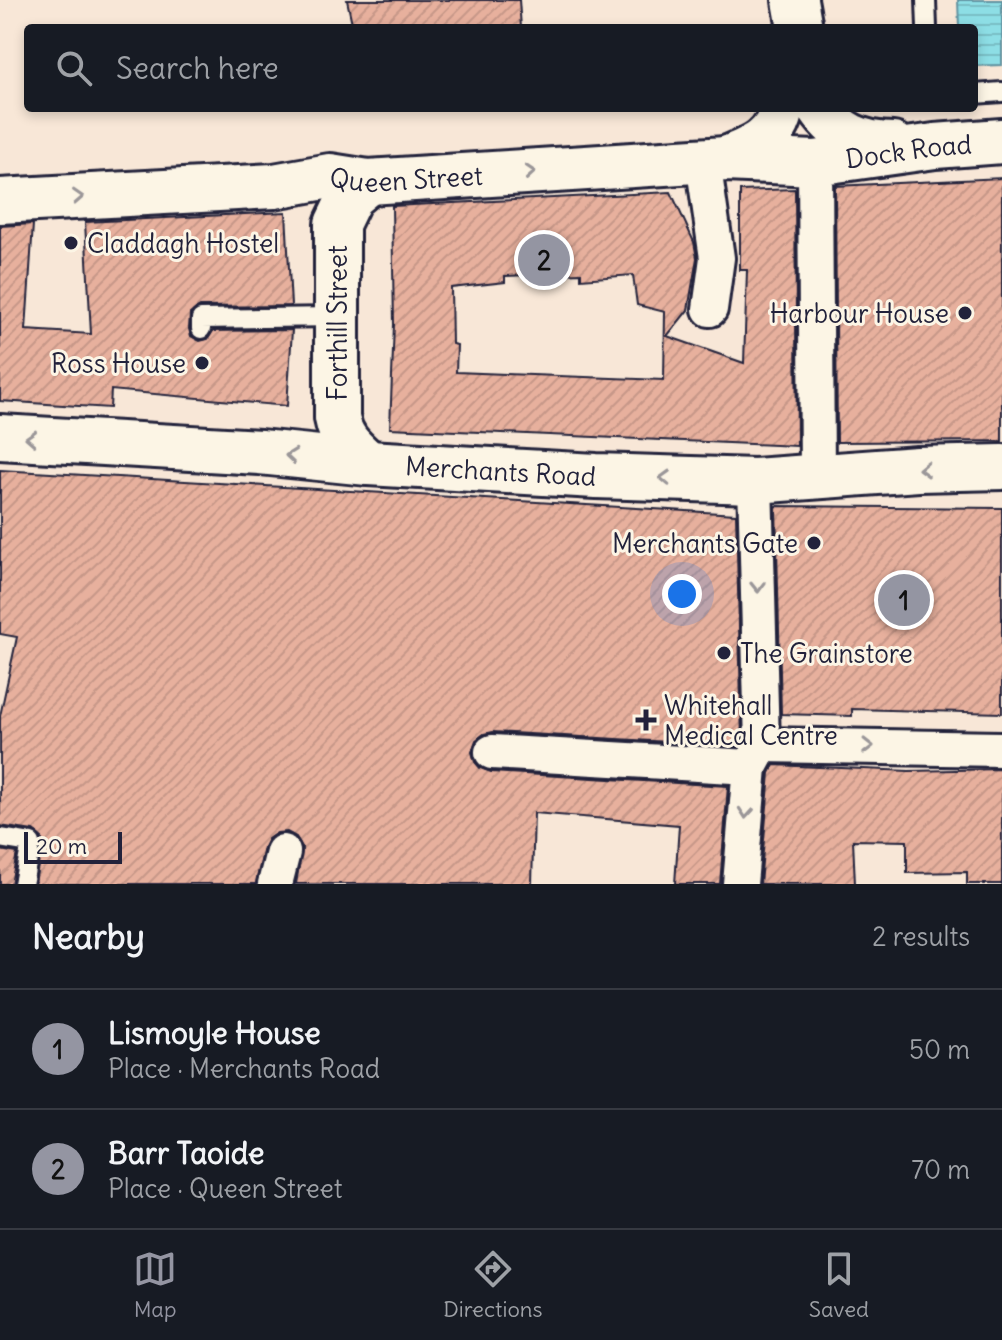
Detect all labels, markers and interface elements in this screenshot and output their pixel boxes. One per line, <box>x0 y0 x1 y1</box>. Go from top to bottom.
search box <box>24 24 978 112</box>
icon: search <box>52 46 96 90</box>
text: Search here <box>116 49 279 87</box>
street label: Dock Road <box>843 127 973 175</box>
street label: Queen Street <box>327 158 484 199</box>
one-way arrow <box>524 164 537 181</box>
one-way arrow <box>72 189 85 206</box>
place label: Claddagh Hostel <box>87 227 279 260</box>
pin: 2 <box>518 230 570 290</box>
marker: Claddagh Hostel <box>62 234 80 252</box>
street label: Forthill Street <box>321 245 354 401</box>
place label: Harbour House <box>770 297 949 330</box>
marker: Harbour House <box>956 304 974 322</box>
place label: Ross House <box>51 347 186 380</box>
marker: Ross House <box>193 354 211 372</box>
one-way arrow <box>24 430 37 447</box>
one-way arrow <box>284 447 297 464</box>
street label: Merchants Road <box>404 449 597 492</box>
one-way arrow <box>917 460 930 477</box>
one-way arrow <box>658 470 671 487</box>
place label: Merchants Gate <box>612 527 798 560</box>
marker: Merchants Gate <box>805 534 823 552</box>
pin: 1 <box>878 570 930 630</box>
your location <box>662 574 702 614</box>
one-way arrow <box>749 581 767 594</box>
place label: The Grainstore <box>740 637 913 670</box>
marker: The Grainstore <box>715 644 733 662</box>
place label: Whitehall Medical Centre <box>664 689 838 752</box>
marker: Whitehall Medical Centre <box>635 709 657 731</box>
one-way arrow <box>862 738 875 755</box>
one-way arrow <box>738 807 755 820</box>
scale bar <box>24 828 122 864</box>
text: 20 m <box>36 832 87 860</box>
text: Nearby <box>32 915 145 958</box>
text: 2 results <box>872 920 970 953</box>
text: Lismoyle House <box>108 1014 321 1052</box>
text: 1 <box>53 1033 63 1066</box>
text: 50 m <box>909 1033 970 1066</box>
text: Place · Merchants Road <box>108 1052 380 1085</box>
text: Barr Taoide <box>108 1134 264 1172</box>
text: 2 <box>51 1153 65 1186</box>
text: 70 m <box>911 1153 970 1186</box>
text: Place · Queen Street <box>108 1172 342 1205</box>
tab: Map <box>133 1247 177 1323</box>
tab: Directions <box>443 1247 543 1323</box>
tab: Saved <box>809 1247 869 1323</box>

